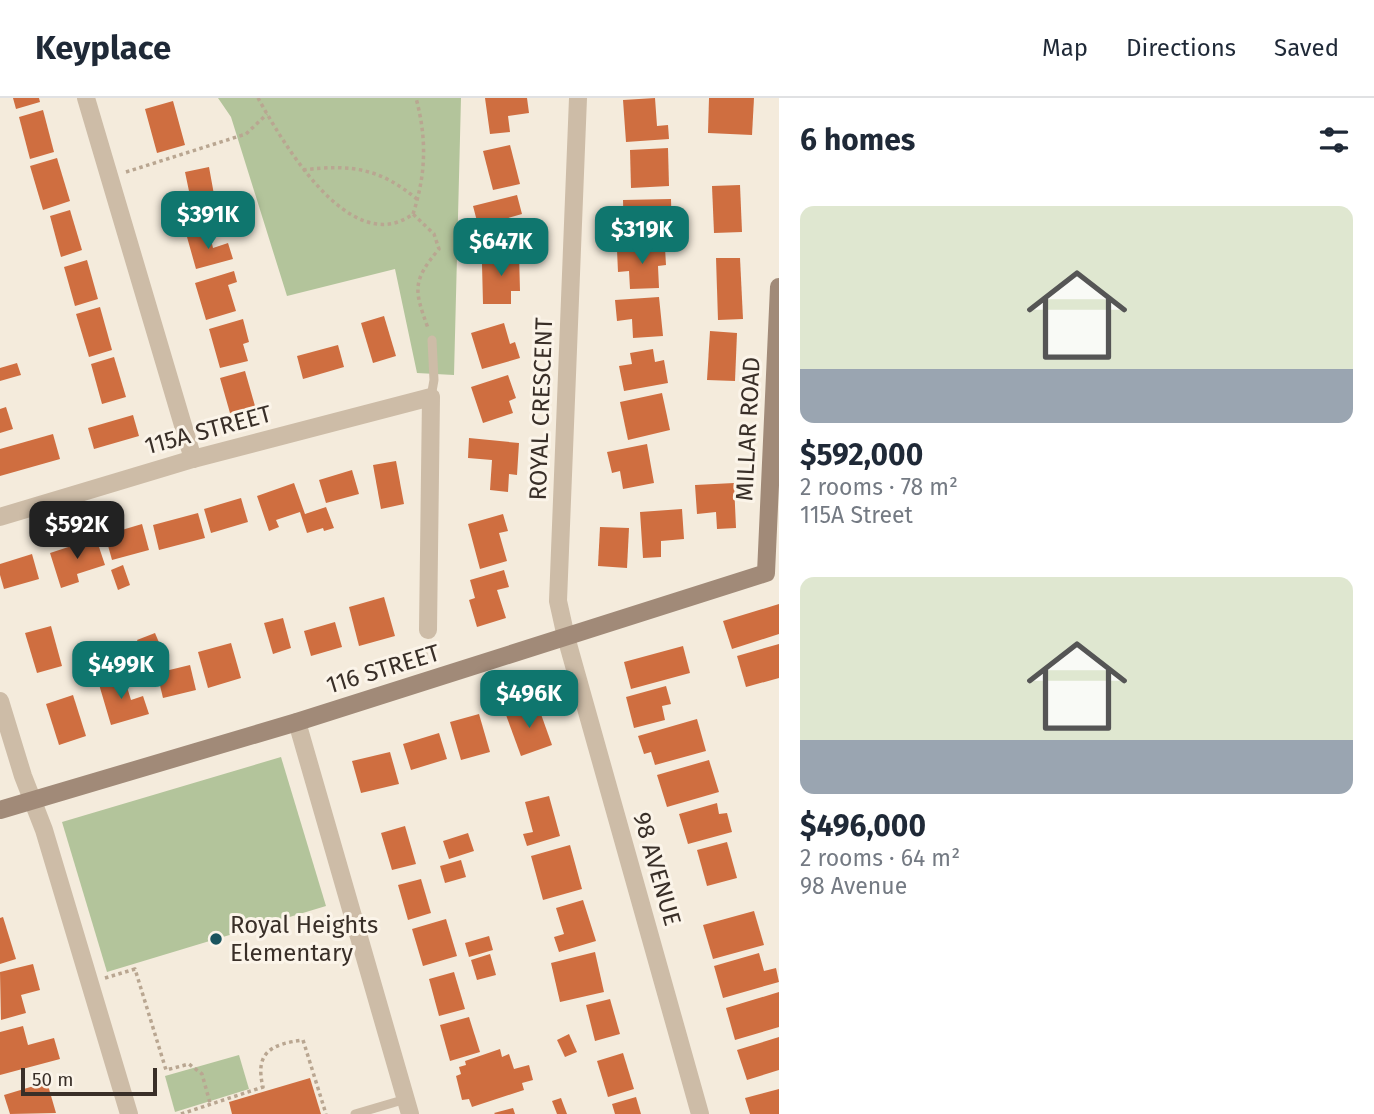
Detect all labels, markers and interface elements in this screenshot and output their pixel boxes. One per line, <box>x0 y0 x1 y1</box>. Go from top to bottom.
text: Keyplace <box>35 28 171 68</box>
text: Map <box>1042 34 1088 62</box>
text: Directions <box>1126 34 1236 62</box>
text: Saved <box>1274 34 1339 62</box>
icon: filters <box>1315 121 1353 159</box>
text: 6 homes <box>800 122 915 158</box>
pin: $391K <box>159 192 257 251</box>
text: $391K <box>177 200 239 228</box>
pin: $319K <box>593 206 691 266</box>
text: $319K <box>611 215 673 243</box>
pin: $647K <box>452 218 550 278</box>
text: $647K <box>469 227 533 255</box>
icon: home <box>1014 252 1140 378</box>
street label: ROYAL CRESCENT <box>524 316 558 501</box>
street label: MILLAR ROAD <box>730 356 766 502</box>
street label: 115A STREET <box>142 399 275 460</box>
text: $592,000 <box>800 437 923 473</box>
text: 2 rooms · 78 m² <box>800 473 958 501</box>
text: 115A Street <box>800 501 913 529</box>
pin: $592K <box>28 502 126 561</box>
text: $592K <box>45 510 109 538</box>
icon: home <box>1014 623 1140 749</box>
street label: 116 STREET <box>323 638 444 700</box>
pin: $499K <box>72 642 170 701</box>
text: $499K <box>88 650 154 678</box>
pin: $496K <box>480 670 578 730</box>
text: $496K <box>496 679 562 707</box>
text: $496,000 <box>800 808 926 844</box>
street label: 98 AVENUE <box>627 809 687 929</box>
text: 2 rooms · 64 m² <box>800 844 960 872</box>
text: 98 Avenue <box>800 872 907 900</box>
place label: Royal Heights Elementary <box>230 911 378 967</box>
marker: Royal Heights Elementary <box>208 931 224 947</box>
scale bar <box>21 1065 158 1097</box>
text: 50 m <box>32 1068 73 1091</box>

